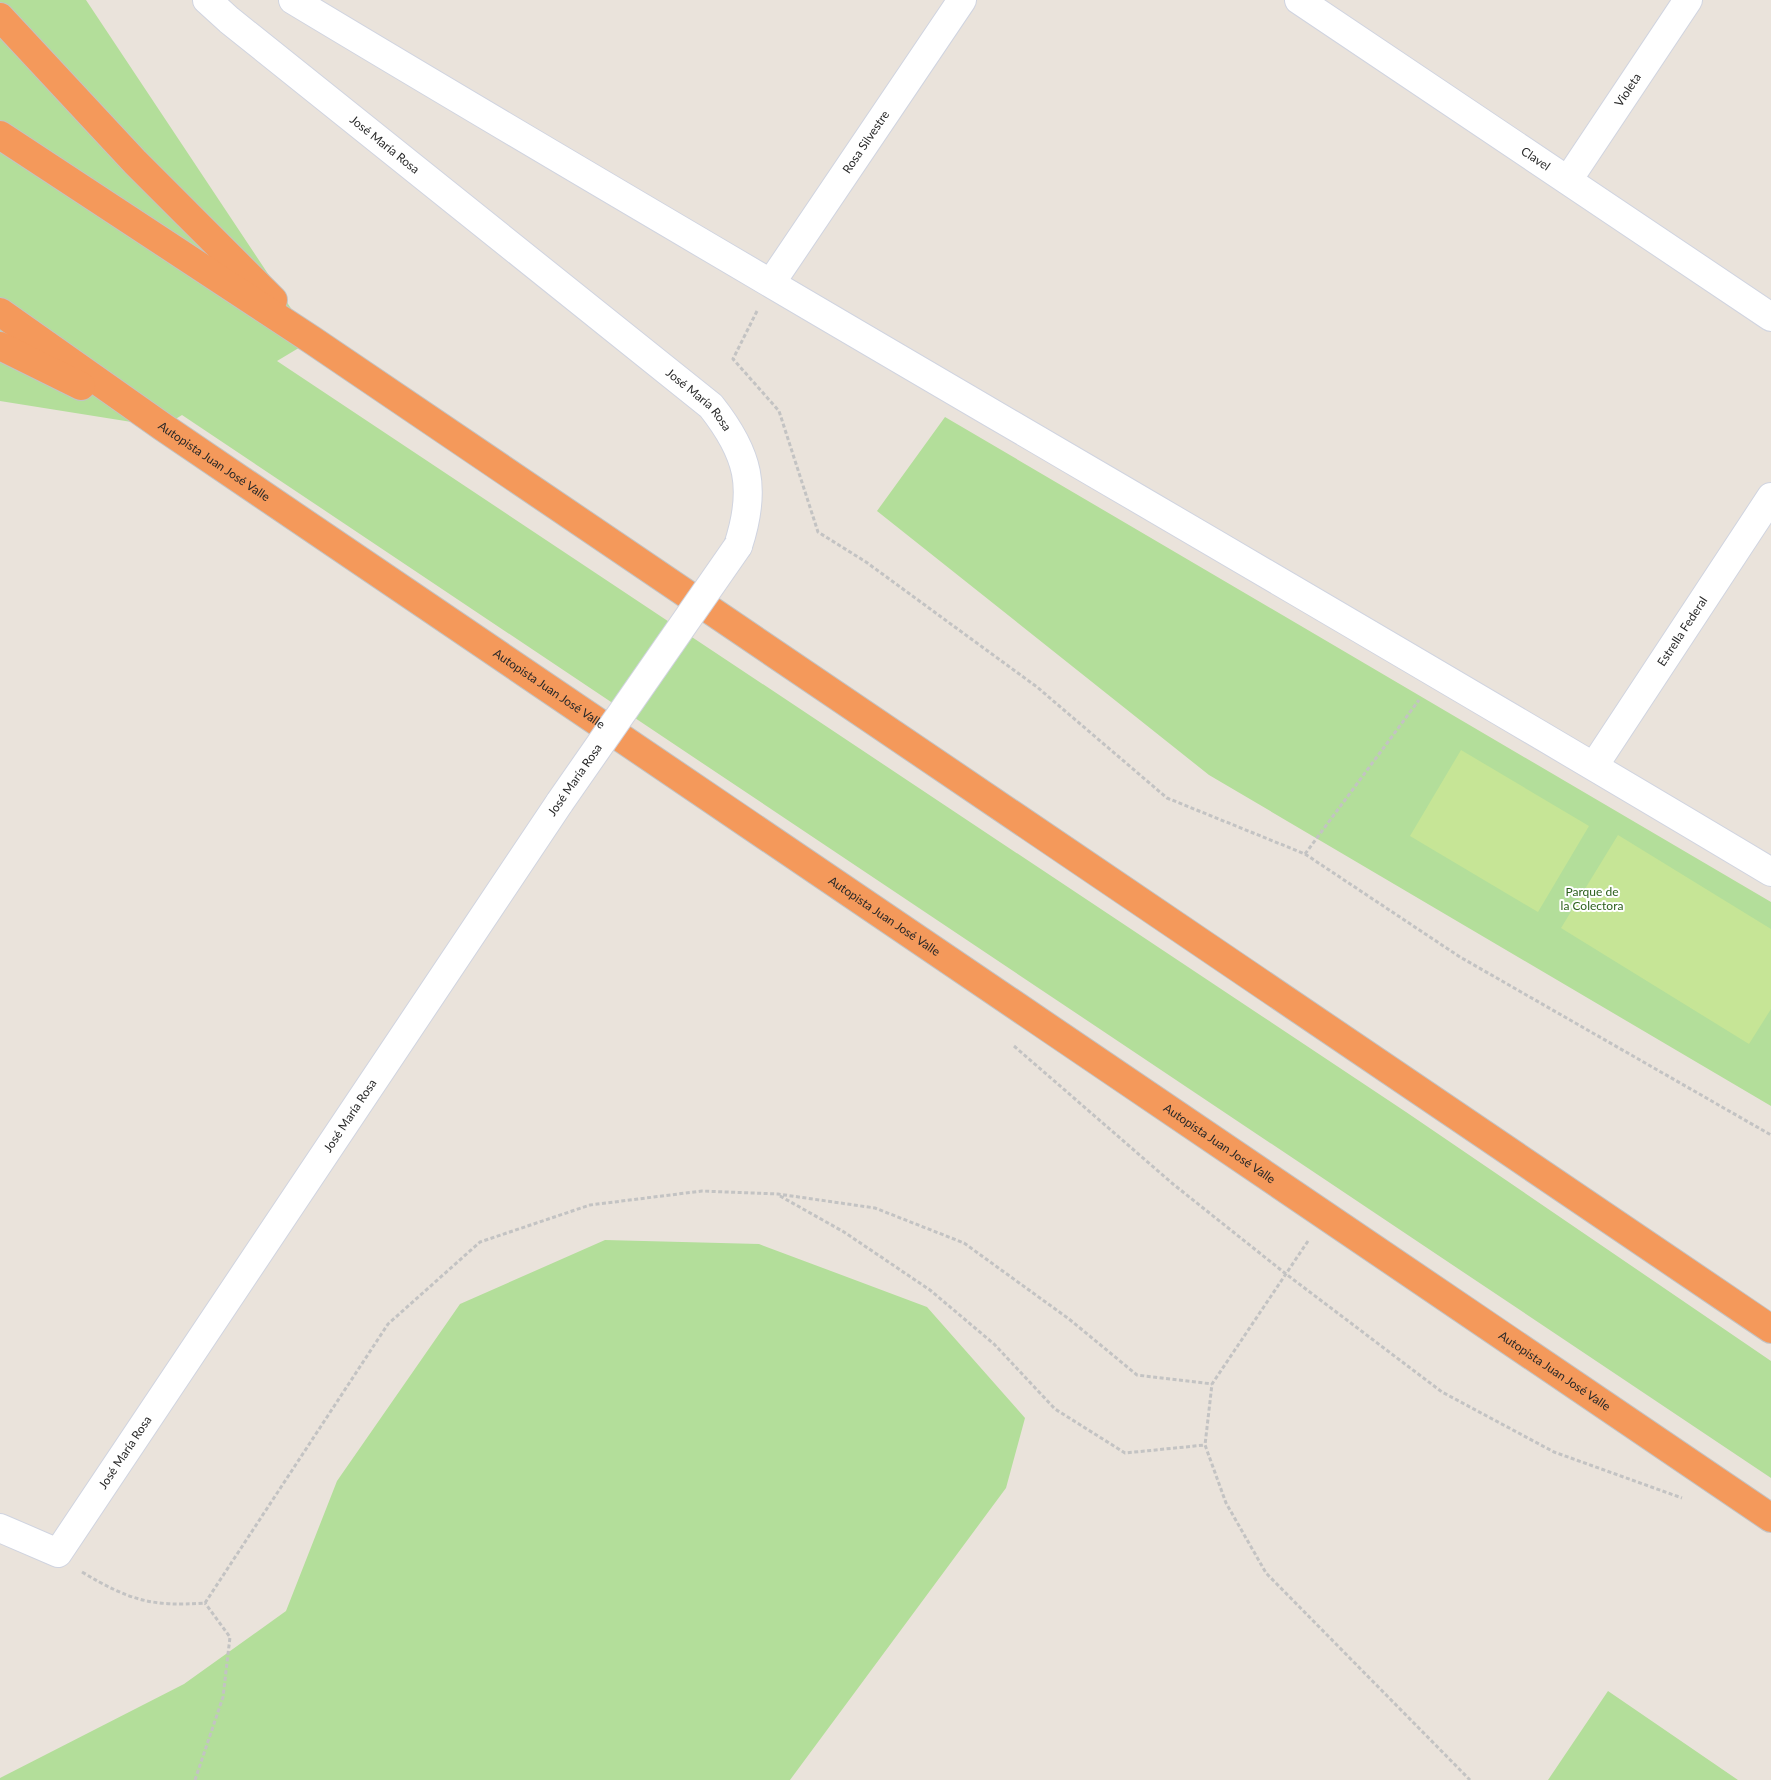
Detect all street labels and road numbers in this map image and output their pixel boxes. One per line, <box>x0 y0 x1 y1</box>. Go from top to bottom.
street label: Violeta <box>1611 70 1644 110</box>
street label: Rosa Silvestre <box>839 107 892 176</box>
street label: José María Rosa <box>347 112 423 177</box>
street label: Clavel <box>1518 143 1553 174</box>
street label: José María Rosa <box>663 365 735 434</box>
street label: Autopista Juan José Valle <box>155 418 273 504</box>
street label: Estrella Federal <box>1654 594 1710 669</box>
street label: Autopista Juan José Valle <box>491 645 608 732</box>
street label: José María Rosa <box>544 741 605 819</box>
street label: Autopista Juan José Valle <box>826 873 943 959</box>
street label: José María Rosa <box>320 1076 380 1155</box>
street label: Autopista Juan José Valle <box>1161 1100 1278 1186</box>
street label: Autopista Juan José Valle <box>1496 1327 1613 1414</box>
street label: José María Rosa <box>95 1413 155 1492</box>

